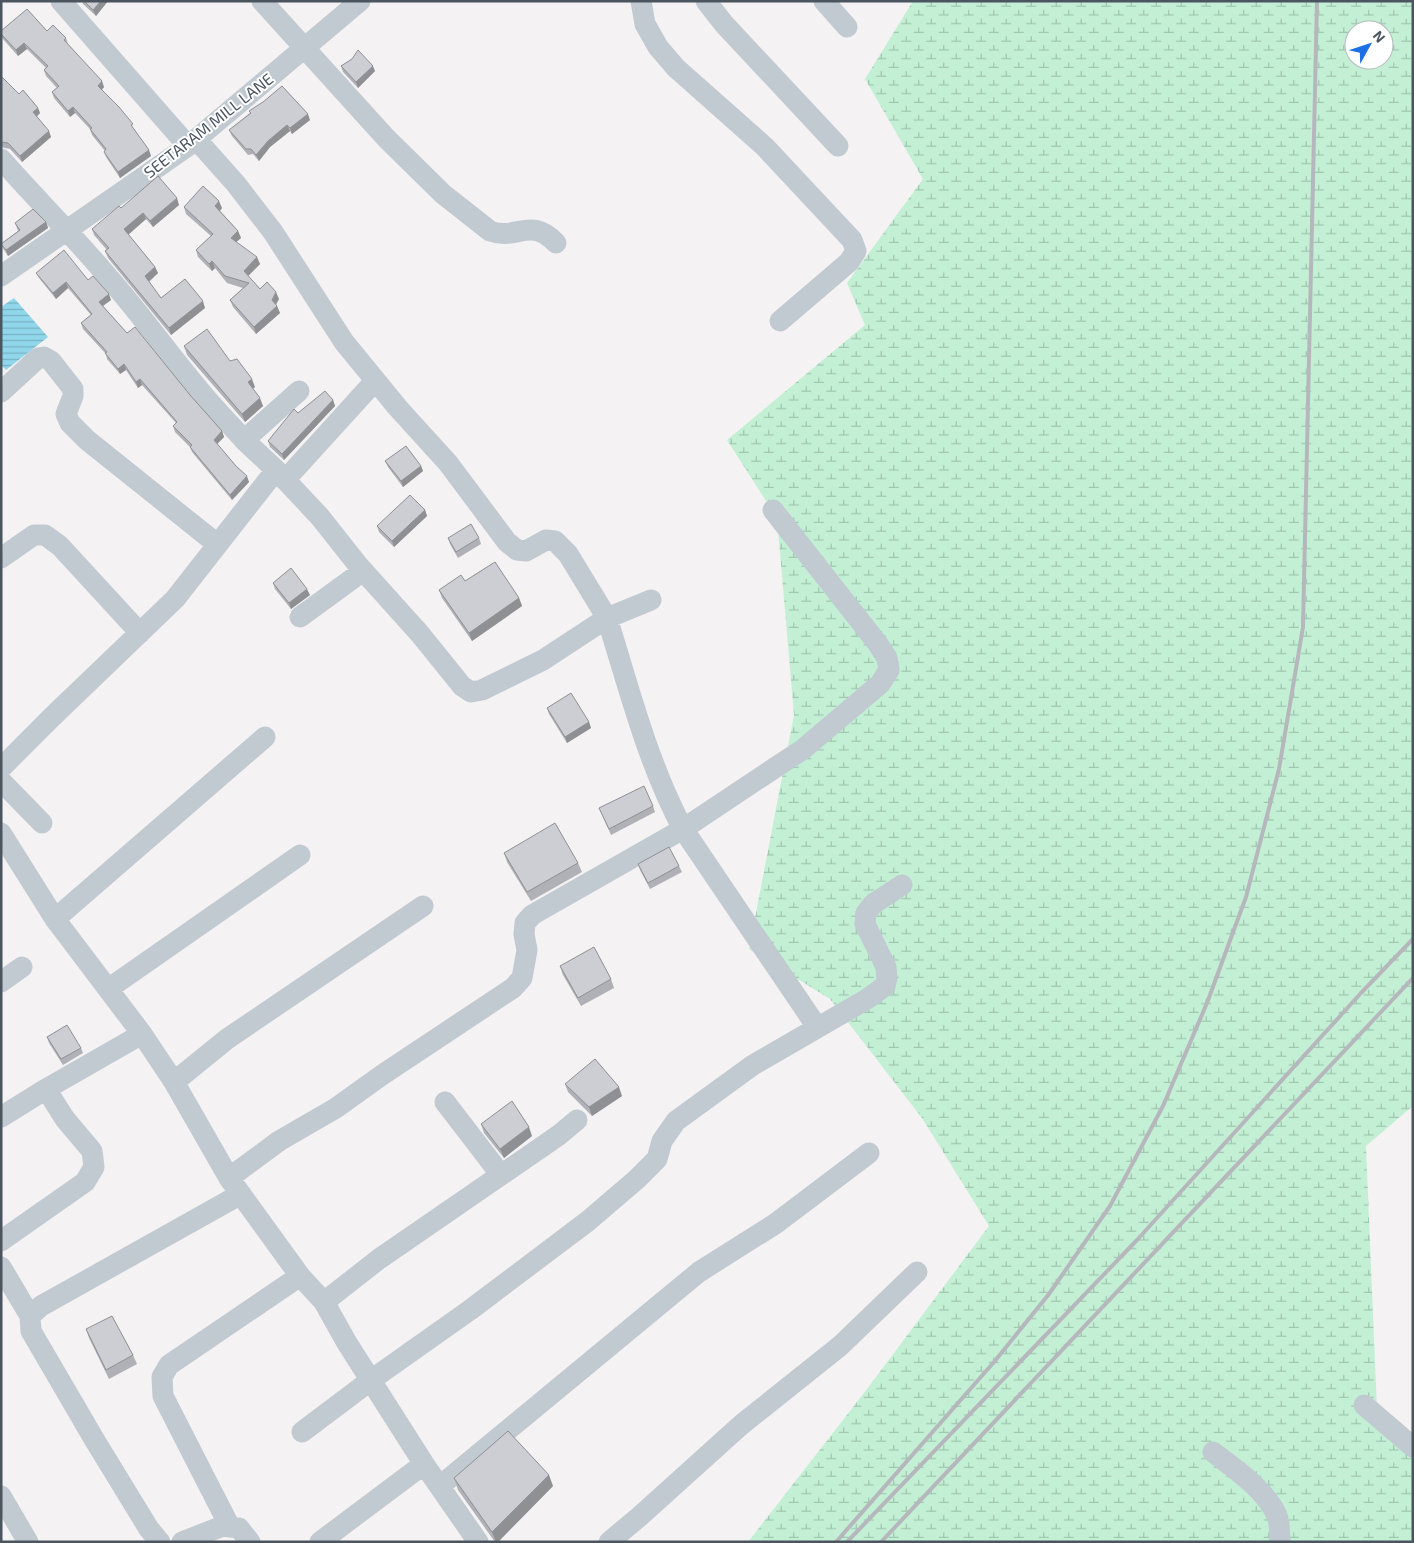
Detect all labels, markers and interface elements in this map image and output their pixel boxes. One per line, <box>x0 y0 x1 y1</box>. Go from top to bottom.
north arrow <box>1344 20 1394 70</box>
text: N <box>1370 27 1389 46</box>
street label: SEETARAM MILL LANE <box>140 69 276 181</box>

